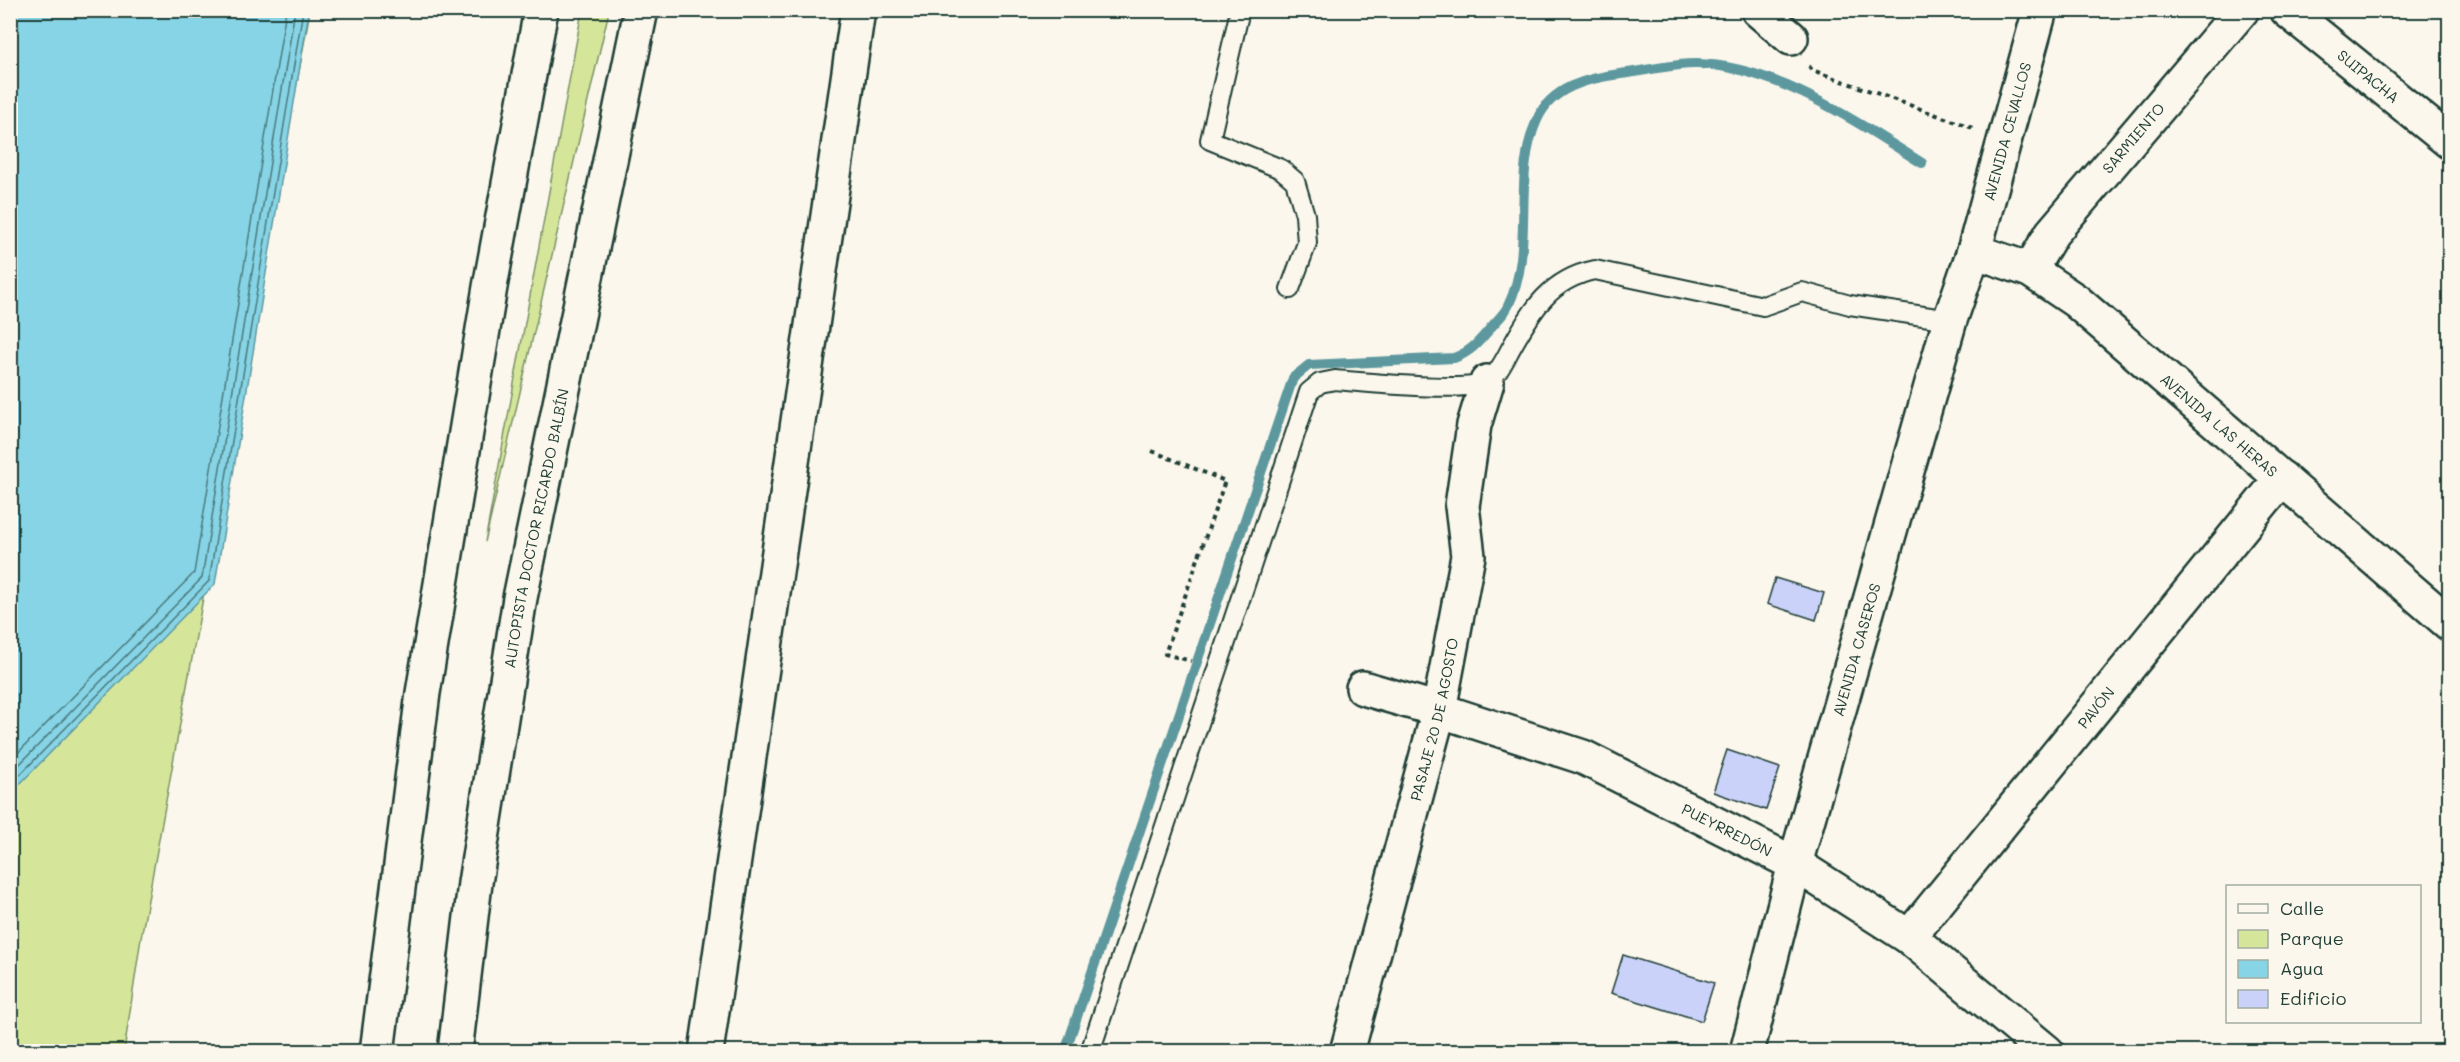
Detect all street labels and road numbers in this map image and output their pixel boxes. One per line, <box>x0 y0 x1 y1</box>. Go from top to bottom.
street label: SUIPACHA <box>2333 45 2404 107</box>
street label: AVENIDA CEVALLOS <box>1978 60 2035 203</box>
street label: SARMIENTO <box>2097 98 2169 177</box>
street label: AVENIDA LAS HERAS <box>2156 369 2282 481</box>
street label: AUTOPISTA DOCTOR RICARDO BALBÍN <box>499 387 573 670</box>
street label: AVENIDA CASEROS <box>1828 581 1885 719</box>
street label: PASAJE 20 DE AGOSTO <box>1405 636 1462 803</box>
street label: PAVÓN <box>2073 682 2119 732</box>
street label: PUEYRREDÓN <box>1678 799 1776 861</box>

